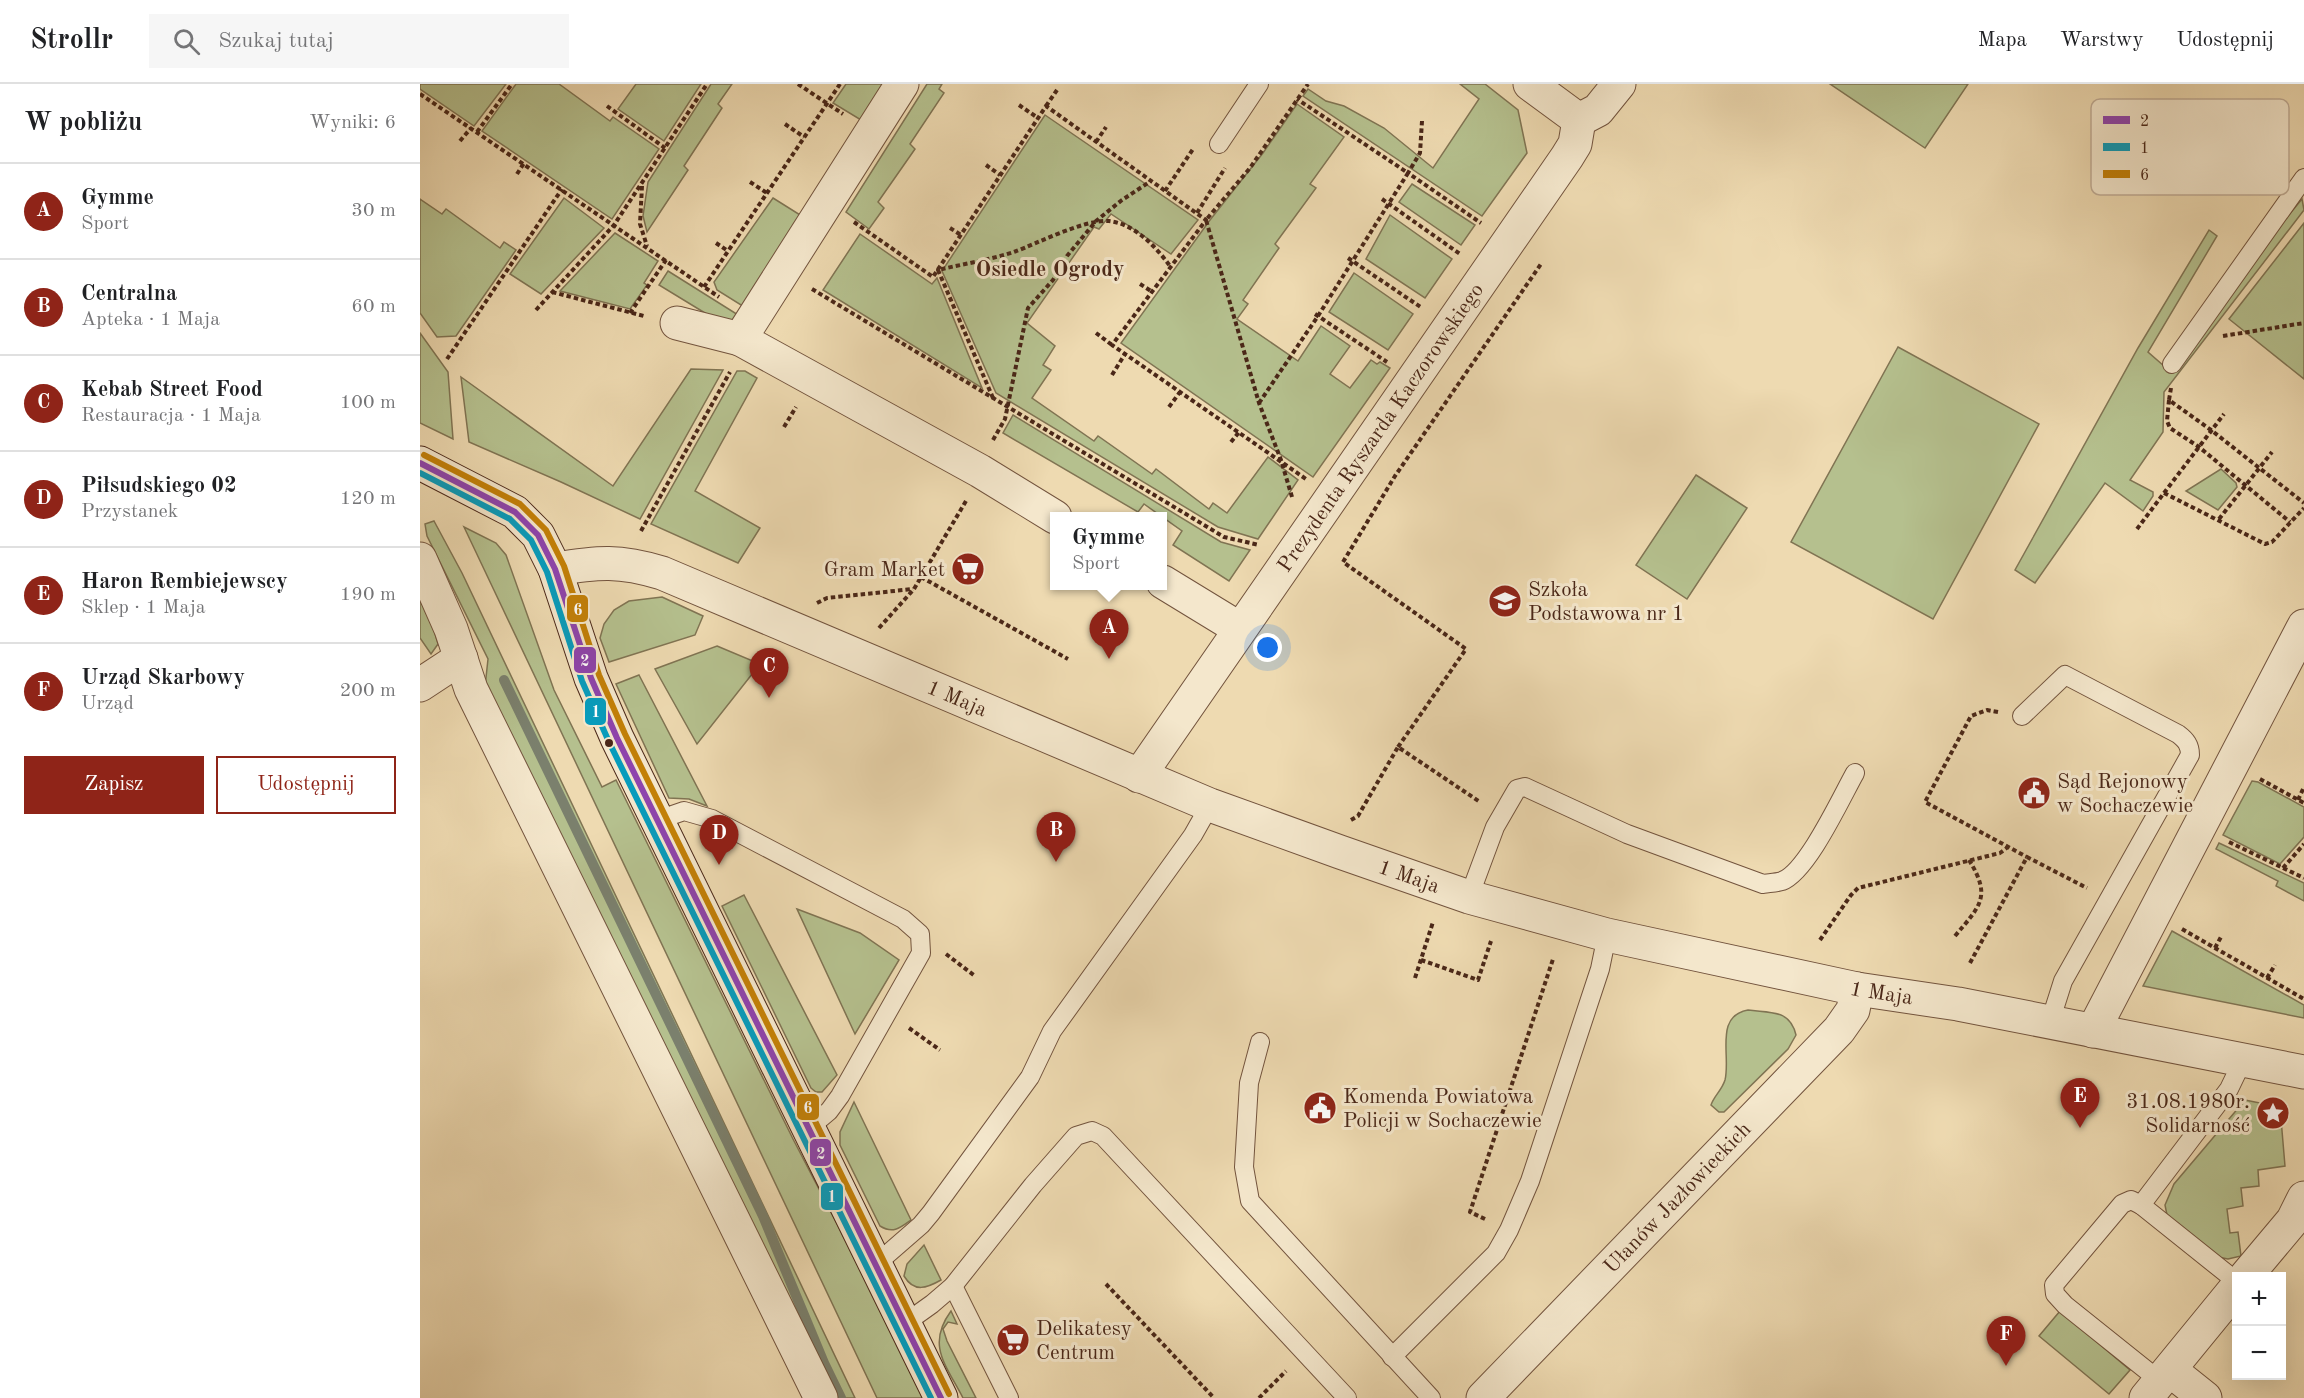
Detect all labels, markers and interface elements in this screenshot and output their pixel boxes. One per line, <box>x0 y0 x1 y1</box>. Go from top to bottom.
search box <box>149 14 569 68</box>
icon: search <box>170 25 203 58</box>
text: Strollr <box>30 27 113 55</box>
text: Szukaj tutaj <box>218 30 334 52</box>
text: Mapa <box>1978 30 2027 51</box>
text: Warstwy <box>2060 30 2144 51</box>
text: Udostępnij <box>2177 30 2274 51</box>
legend <box>2091 99 2289 195</box>
text: W pobliżu <box>24 110 142 136</box>
text: Wyniki: 6 <box>309 113 396 133</box>
text: 2 <box>2140 114 2149 130</box>
text: 1 <box>2140 141 2149 157</box>
text: 6 <box>2140 168 2149 184</box>
text: Gymme <box>81 187 154 209</box>
text: A <box>36 201 51 221</box>
text: 30 m <box>351 201 396 221</box>
text: Sport <box>81 214 129 234</box>
district label: Osiedle Ogrody <box>975 259 1125 281</box>
street label: Prezydenta Ryszarda Kaczorowskiego <box>1274 280 1488 576</box>
text: Centralna <box>81 283 177 305</box>
text: B <box>36 297 51 317</box>
text: 60 m <box>351 297 396 317</box>
text: Apteka · 1 Maja <box>81 310 220 330</box>
text: Kebab Street Food <box>81 379 263 401</box>
text: C <box>37 393 50 413</box>
text: 100 m <box>340 393 396 413</box>
text: Restauracja · 1 Maja <box>81 406 261 426</box>
text: Piłsudskiego 02 <box>81 475 237 497</box>
text: D <box>36 489 51 509</box>
text: 120 m <box>340 489 396 509</box>
text: Przystanek <box>81 502 178 522</box>
popup <box>1050 512 1167 590</box>
text: Gymme <box>1072 527 1145 549</box>
supermarket icon: Gram Market <box>950 551 986 587</box>
text: Sport <box>1072 554 1120 574</box>
place label: Gram Market <box>824 560 945 581</box>
text: Haron Rembiejewscy <box>81 571 288 593</box>
place label: Szkoła Podstawowa nr 1 <box>1528 580 1684 625</box>
school or university icon: Szkoła Podstawowa nr 1 <box>1487 583 1523 619</box>
text: E <box>37 585 50 605</box>
text: 190 m <box>340 585 396 605</box>
line badge: 6 <box>566 594 589 623</box>
text: Sklep · 1 Maja <box>81 598 206 618</box>
text: 6 <box>573 603 583 619</box>
pin: A <box>1090 610 1128 659</box>
your location <box>1253 633 1282 662</box>
line badge: 2 <box>573 646 597 674</box>
pin: C <box>750 648 788 698</box>
text: 2 <box>580 654 590 670</box>
text: Urząd Skarbowy <box>81 667 245 689</box>
street label: 1 Maja <box>924 677 990 721</box>
text: F <box>37 681 50 701</box>
text: 200 m <box>340 681 396 701</box>
text: Urząd <box>81 694 134 714</box>
line badge: 1 <box>584 697 607 726</box>
text: 1 <box>591 705 601 721</box>
unlabelled marker <box>603 737 615 749</box>
button: Zapisz <box>24 756 204 814</box>
button: Udostępnij <box>216 756 396 814</box>
place label: Sąd Rejonowy w Sochaczewie <box>2057 772 2193 817</box>
public building icon: Sąd Rejonowy w Sochaczewie <box>2016 775 2052 811</box>
pin: B <box>1036 812 1076 862</box>
pin: D <box>700 816 738 865</box>
street label: 1 Maja <box>1375 857 1442 898</box>
street label: 1 Maja <box>1848 979 1914 1009</box>
pin: E <box>2060 1078 2100 1128</box>
place label: Komenda Powiatowa Policji w Sochaczewie <box>1343 1087 1542 1132</box>
public building icon: Komenda Powiatowa Policji w Sochaczewie <box>1302 1090 1338 1126</box>
place label: 31.08.1980r. Solidarność <box>2126 1092 2250 1137</box>
line badge: 6 <box>796 1093 820 1121</box>
place icon: 31.08.1980r. Solidarność <box>2255 1095 2291 1131</box>
text: 6 <box>803 1101 813 1117</box>
street label: Ułanów Jazłowieckich <box>1601 1119 1755 1278</box>
line badge: 2 <box>809 1138 832 1167</box>
text: 2 <box>816 1147 826 1163</box>
line badge: 1 <box>820 1182 844 1211</box>
text: 1 <box>827 1190 837 1206</box>
map controls <box>2232 1272 2286 1380</box>
button: + <box>2232 1272 2286 1326</box>
pin: F <box>1986 1316 2026 1366</box>
place label: Delikatesy Centrum <box>1036 1319 1132 1364</box>
supermarket icon: Delikatesy Centrum <box>995 1322 1031 1358</box>
button: − <box>2232 1326 2286 1380</box>

